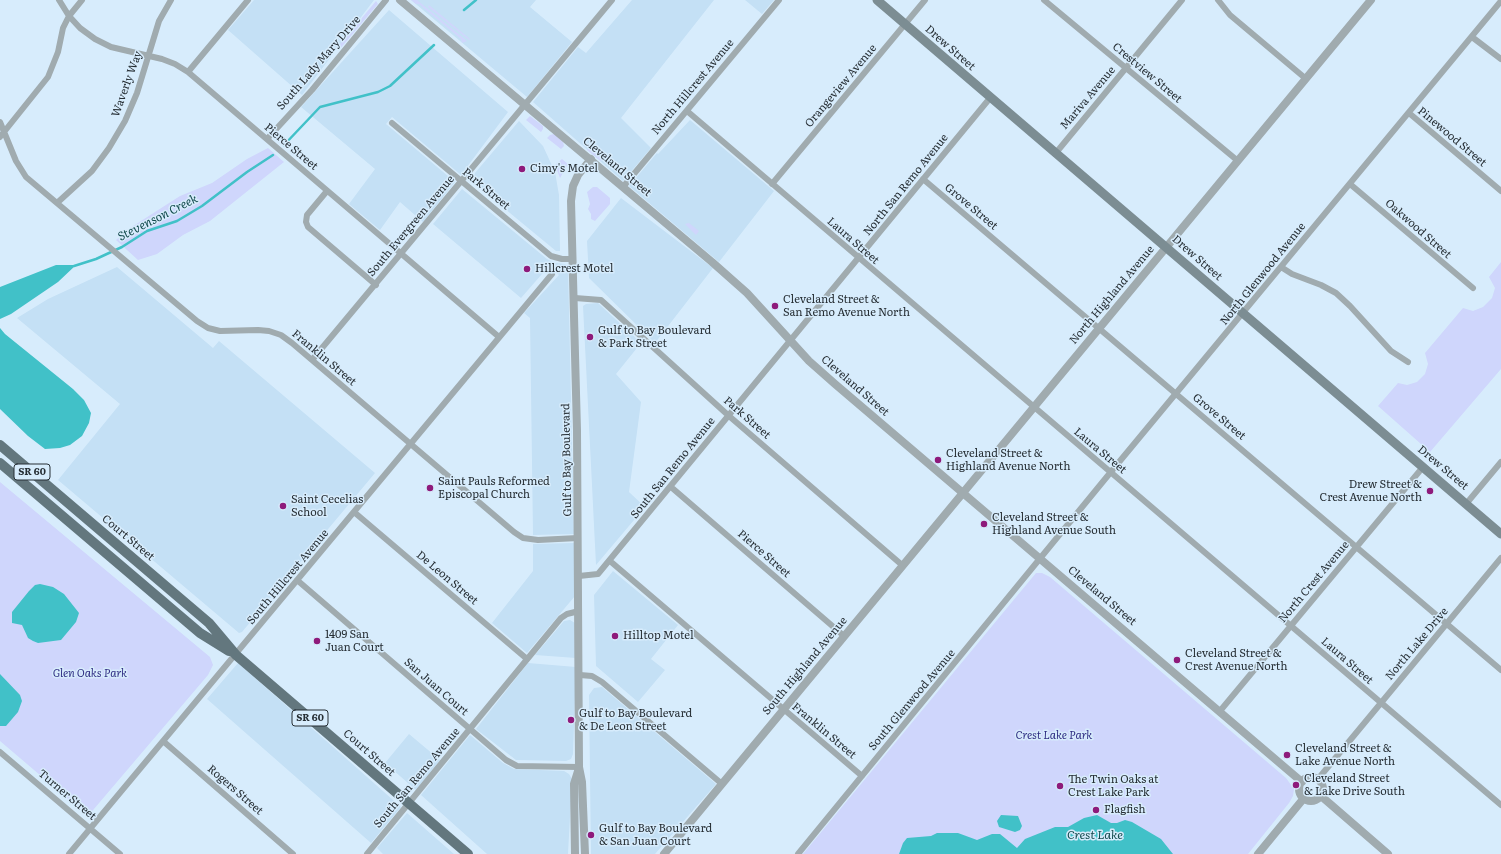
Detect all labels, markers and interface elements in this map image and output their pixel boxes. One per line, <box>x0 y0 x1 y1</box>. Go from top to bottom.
street label: South Lady Mary Drive <box>274 13 364 113</box>
street label: Drew Street <box>922 23 978 73</box>
street label: North Hillcrest Avenue <box>649 37 737 137</box>
street label: Crestview Street <box>1110 40 1184 106</box>
street label: Orangeview Avenue <box>802 42 880 130</box>
street label: Waverly Way <box>109 49 145 119</box>
street label: Mariva Avenue <box>1058 64 1118 132</box>
street label: Pinewood Street <box>1415 104 1489 170</box>
street label: Pierce Street <box>262 121 320 173</box>
street label: North San Remo Avenue <box>861 132 951 238</box>
street label: Cleveland Street <box>580 134 654 200</box>
place label: Cimy's Motel <box>530 162 598 176</box>
marker: Cimy's Motel <box>517 164 527 174</box>
street label: Park Street <box>460 165 512 213</box>
street label: South Evergreen Avenue <box>365 173 457 279</box>
street label: Grove Street <box>942 181 1000 233</box>
water label: Stevenson Creek <box>116 192 200 244</box>
street label: Oakwood Street <box>1382 197 1454 261</box>
street label: Laura Street <box>824 215 882 267</box>
street label: North Glenwood Avenue <box>1218 220 1308 328</box>
street label: Drew Street <box>1169 233 1225 283</box>
street label: North Highland Avenue <box>1067 243 1157 347</box>
place label: Hillcrest Motel <box>535 262 613 276</box>
marker: Hillcrest Motel <box>522 264 532 274</box>
place label: Cleveland Street & San Remo Avenue North <box>783 293 910 319</box>
marker: Cleveland Street & San Remo Avenue North <box>770 301 780 311</box>
place label: Gulf to Bay Boulevard & Park Street <box>598 324 711 350</box>
street label: Franklin Street <box>289 327 359 389</box>
marker: Gulf to Bay Boulevard & Park Street <box>585 332 595 342</box>
street label: Cleveland Street <box>818 353 892 419</box>
street label: Grove Street <box>1190 391 1248 443</box>
street label: Park Street <box>721 394 773 442</box>
street label: Gulf to Bay Boulevard <box>559 403 575 517</box>
street label: South San Remo Avenue <box>628 415 718 521</box>
street label: Laura Street <box>1071 425 1129 477</box>
street label: Drew Street <box>1415 443 1471 493</box>
place label: Cleveland Street & Highland Avenue North <box>946 447 1071 473</box>
marker: Cleveland Street & Highland Avenue North <box>933 455 943 465</box>
road number: SR 60 <box>14 464 50 480</box>
place label: Saint Pauls Reformed Episcopal Church <box>438 475 550 501</box>
place label: Drew Street & Crest Avenue North <box>1319 478 1422 504</box>
marker: Saint Pauls Reformed Episcopal Church <box>425 483 435 493</box>
marker: Drew Street & Crest Avenue North <box>1425 486 1435 496</box>
place label: Saint Cecelias School <box>291 493 363 519</box>
marker: Saint Cecelias School <box>278 501 288 511</box>
place label: Cleveland Street & Highland Avenue South <box>992 511 1116 537</box>
street label: Court Street <box>99 512 157 564</box>
marker: Cleveland Street & Highland Avenue South <box>979 519 989 529</box>
street label: South Hillcrest Avenue <box>244 527 332 627</box>
street label: Pierce Street <box>735 527 793 581</box>
street label: North Crest Avenue <box>1276 538 1352 626</box>
street label: De Leon Street <box>414 548 480 608</box>
street label: Cleveland Street <box>1065 563 1139 629</box>
street label: North Lake Drive <box>1383 605 1451 683</box>
street label: South Highland Avenue <box>760 614 850 718</box>
place label: 1409 San Juan Court <box>325 628 384 654</box>
place label: Hilltop Motel <box>623 629 694 643</box>
marker: Hilltop Motel <box>610 631 620 641</box>
street label: Laura Street <box>1318 635 1376 687</box>
marker: 1409 San Juan Court <box>312 636 322 646</box>
street label: South Glenwood Avenue <box>866 647 958 753</box>
place label: Cleveland Street & Crest Avenue North <box>1185 647 1288 673</box>
marker: Cleveland Street & Crest Avenue North <box>1172 655 1182 665</box>
street label: San Juan Court <box>401 656 471 718</box>
park label: Glen Oaks Park <box>53 667 127 681</box>
street label: Franklin Street <box>789 700 859 762</box>
place label: Gulf to Bay Boulevard & De Leon Street <box>579 707 692 733</box>
road number: SR 60 <box>292 710 328 726</box>
marker: Gulf to Bay Boulevard & De Leon Street <box>566 715 576 725</box>
street label: South San Remo Avenue <box>371 725 463 831</box>
street label: Court Street <box>340 727 398 779</box>
park label: Crest Lake Park <box>1016 729 1092 743</box>
place label: Cleveland Street & Lake Avenue North <box>1295 742 1395 768</box>
marker: Cleveland Street & Lake Avenue North <box>1282 750 1292 760</box>
street label: Rogers Street <box>204 762 266 818</box>
street label: Turner Street <box>35 767 99 823</box>
place label: Cleveland Street & Lake Drive South <box>1304 772 1405 798</box>
place label: The Twin Oaks at Crest Lake Park <box>1068 773 1158 799</box>
marker: Cleveland Street & Lake Drive South <box>1291 780 1301 790</box>
marker: The Twin Oaks at Crest Lake Park <box>1055 781 1065 791</box>
place label: Flagfish <box>1104 803 1146 817</box>
marker: Flagfish <box>1091 805 1101 815</box>
place label: Gulf to Bay Boulevard & San Juan Court <box>599 822 712 848</box>
water label: Crest Lake <box>1067 828 1123 842</box>
marker: Gulf to Bay Boulevard & San Juan Court <box>586 830 596 840</box>

